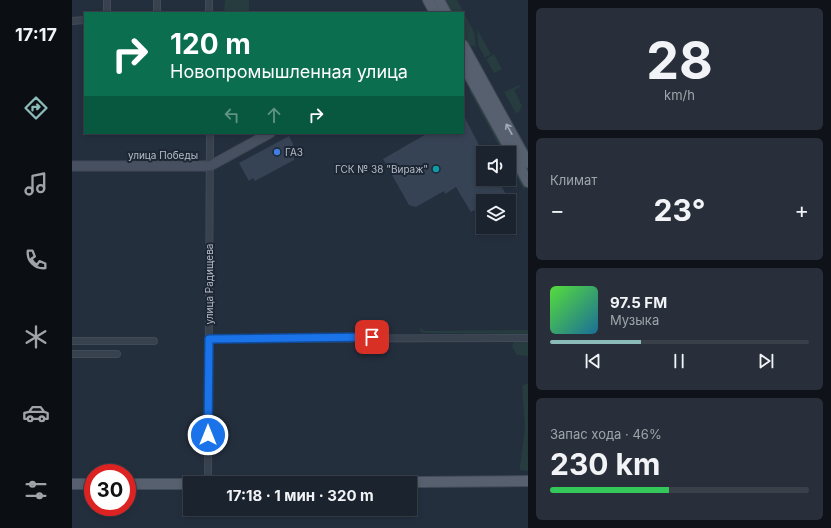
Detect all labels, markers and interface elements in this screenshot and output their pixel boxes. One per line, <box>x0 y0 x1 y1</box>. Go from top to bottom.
text: 17:17 <box>15 24 57 45</box>
text: 120 m <box>170 27 251 61</box>
icon: right <box>104 28 156 80</box>
text: 28 <box>646 29 713 92</box>
text: Новопромышленная улица <box>170 61 408 82</box>
text: km/h <box>664 87 695 103</box>
icon: directions <box>22 94 50 122</box>
icon: left <box>221 104 243 126</box>
icon: ahead <box>263 104 285 126</box>
icon: right <box>305 104 327 126</box>
one-way arrow <box>505 123 513 135</box>
place label: ГАЗ <box>285 146 303 158</box>
map controls <box>476 146 516 234</box>
button: sound <box>476 146 516 186</box>
marker: ГАЗ <box>272 147 282 157</box>
street label: улица Победы <box>128 149 198 161</box>
place label: ГСК № 38 "Вираж" <box>335 163 428 175</box>
marker: ГСК № 38 "Вираж" <box>431 164 441 174</box>
icon: music <box>22 170 50 198</box>
text: Климат <box>550 172 597 188</box>
text: 23° <box>654 192 705 228</box>
button: layers <box>476 194 516 234</box>
text: − <box>550 197 565 223</box>
text: + <box>794 197 809 223</box>
street label: улица Радищева <box>203 244 215 324</box>
icon: phone <box>22 246 50 274</box>
text: 97.5 FM <box>610 293 667 312</box>
text: Музыка <box>610 312 659 328</box>
pin <box>355 320 389 354</box>
icon: climate <box>22 323 50 351</box>
icon: arrive <box>361 326 383 348</box>
icon: previous <box>582 350 604 372</box>
icon: pause <box>668 350 690 372</box>
icon: next <box>755 350 777 372</box>
icon: car <box>22 399 50 427</box>
position arrow <box>187 414 229 456</box>
text: Запас хода · 46% <box>550 426 662 442</box>
text: 230 km <box>550 446 660 482</box>
speed limit sign: 30 <box>84 464 136 516</box>
icon: filters <box>22 476 50 504</box>
text: 17:18 · 1 мин · 320 m <box>226 486 374 505</box>

